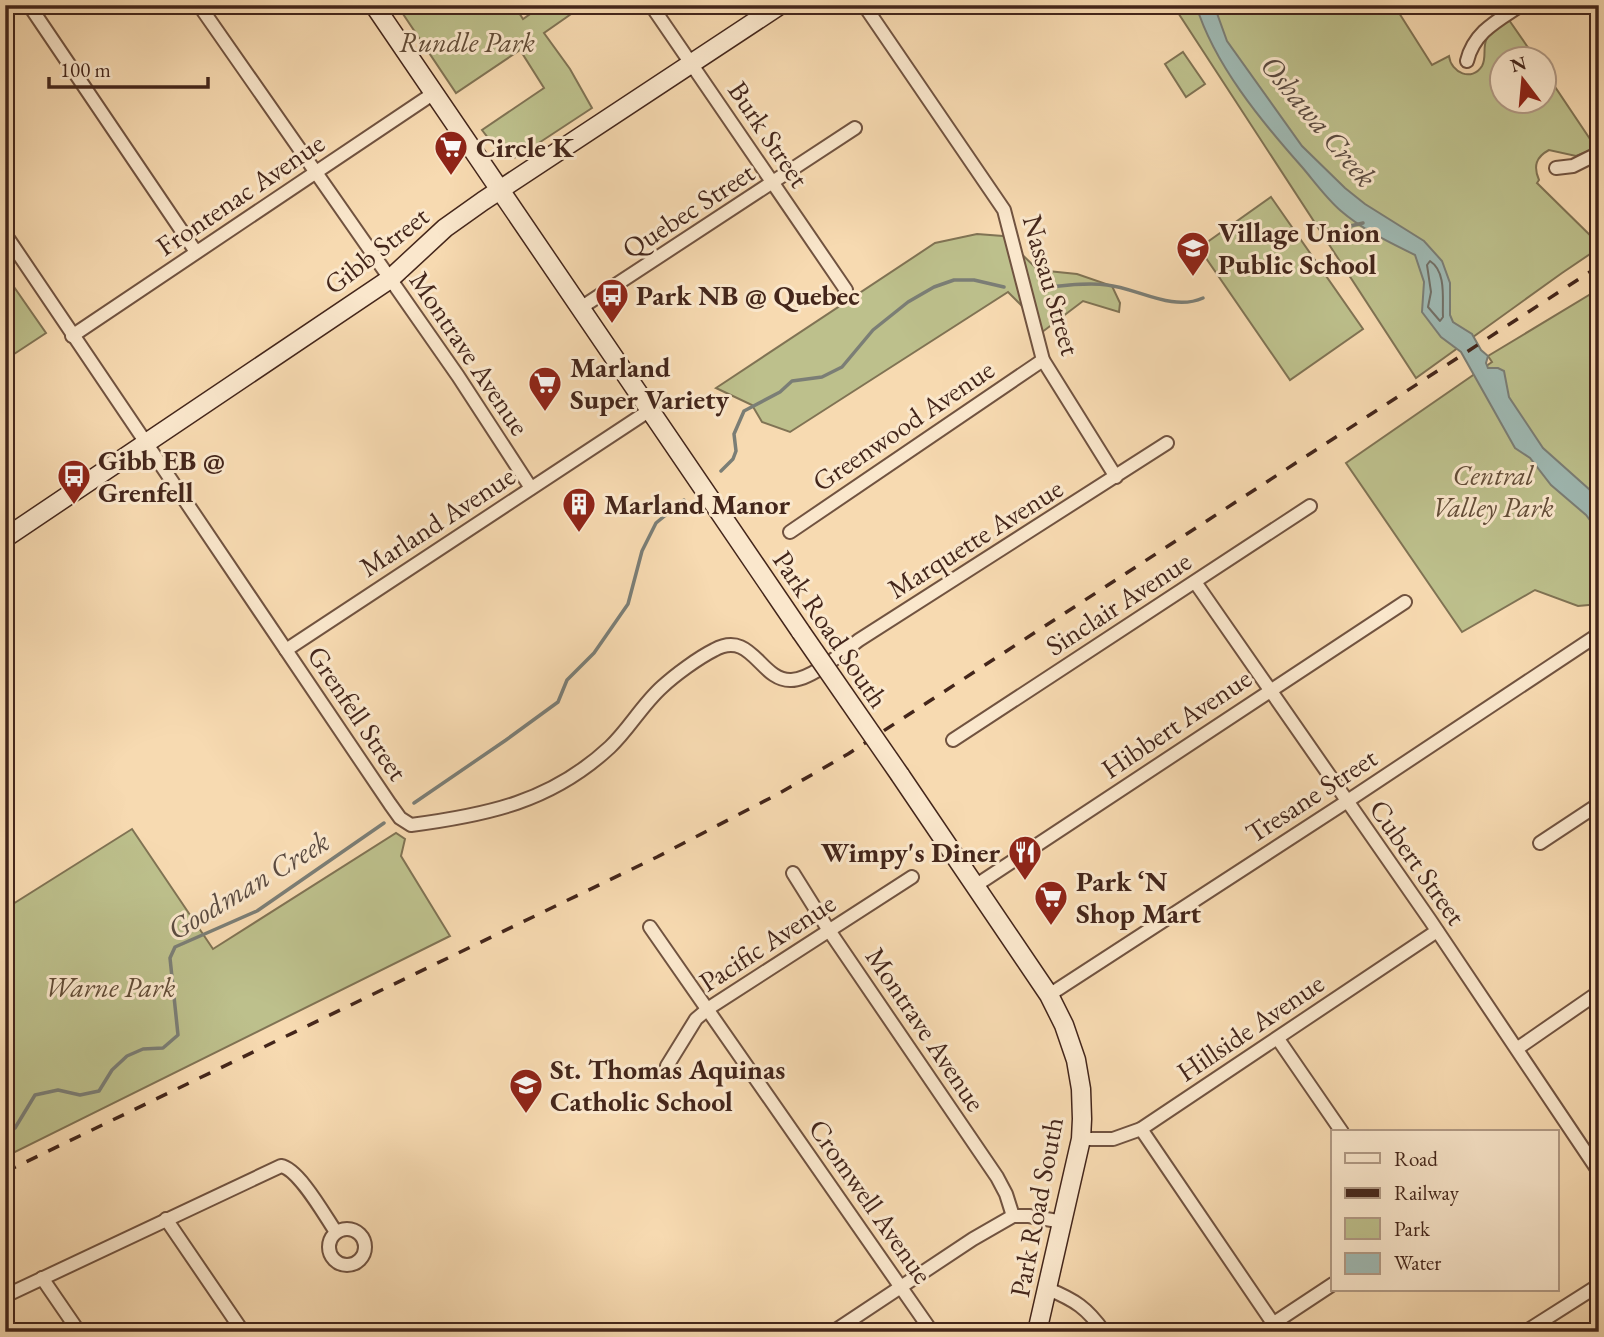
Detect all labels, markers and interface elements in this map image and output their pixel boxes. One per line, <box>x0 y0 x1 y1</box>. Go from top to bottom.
park label: Rundle Park <box>399 24 535 60</box>
scale bar <box>49 46 208 90</box>
north arrow <box>1488 46 1558 116</box>
water label: Oshawa Creek <box>1252 47 1386 196</box>
text: N <box>1508 50 1530 78</box>
text: 100 m <box>60 56 111 83</box>
street label: Burk Street <box>720 74 818 194</box>
street label: Frontenac Avenue <box>149 124 331 264</box>
supermarket icon: Circle K <box>432 128 470 177</box>
place label: Circle K <box>476 129 574 165</box>
street label: Quebec Street <box>615 154 761 266</box>
street label: Gibb Street <box>316 198 436 302</box>
street label: Nassau Street <box>1015 211 1089 360</box>
place label: Village Union Public School <box>1218 214 1380 282</box>
school or university icon: Village Union Public School <box>1174 229 1212 278</box>
street label: Montrave Avenue <box>402 264 538 442</box>
bus stop icon: Park NB @ Quebec <box>593 276 631 325</box>
place label: Park NB @ Quebec <box>636 277 860 313</box>
place label: Marland Super Variety <box>570 349 730 417</box>
street label: Greenwood Avenue <box>805 351 1001 499</box>
supermarket icon: Marland Super Variety <box>526 364 564 413</box>
place label: Gibb EB @ Grenfell <box>98 442 225 510</box>
bus stop icon: Gibb EB @ Grenfell <box>55 457 93 506</box>
street label: Marland Avenue <box>353 457 522 585</box>
park label: Central Valley Park <box>1432 457 1554 525</box>
street label: Marquette Avenue <box>881 470 1069 606</box>
building icon: Marland Manor <box>560 485 598 534</box>
place label: Marland Manor <box>604 486 790 522</box>
street label: Park Road South <box>765 543 897 715</box>
street label: Sinclair Avenue <box>1039 543 1198 663</box>
street label: Grenfell Street <box>300 639 416 788</box>
street label: Hibbert Avenue <box>1094 660 1258 786</box>
street label: Tresane Street <box>1239 739 1384 851</box>
street label: Cubert Street <box>1362 792 1475 932</box>
water label: Goodman Creek <box>160 821 336 949</box>
restaurant icon: Wimpy's Diner <box>1006 833 1044 882</box>
place label: Wimpy's Diner <box>821 834 1000 870</box>
place label: Park ‘N Shop Mart <box>1076 863 1202 931</box>
supermarket icon: Park ‘N Shop Mart <box>1032 878 1070 927</box>
street label: Pacific Avenue <box>692 885 842 999</box>
street label: Montrave Avenue <box>858 940 994 1118</box>
street label: Hillside Avenue <box>1169 965 1331 1089</box>
park label: Warne Park <box>45 969 176 1005</box>
place label: St. Thomas Aquinas Catholic School <box>550 1051 785 1119</box>
school or university icon: St. Thomas Aquinas Catholic School <box>507 1066 545 1115</box>
street label: Cromwell Avenue <box>801 1112 941 1290</box>
street label: Park Road South <box>1001 1114 1071 1300</box>
legend <box>1331 1130 1558 1292</box>
text: Road <box>1394 1145 1438 1172</box>
text: Railway <box>1394 1179 1460 1206</box>
text: Park <box>1394 1215 1431 1242</box>
text: Water <box>1394 1249 1441 1276</box>

